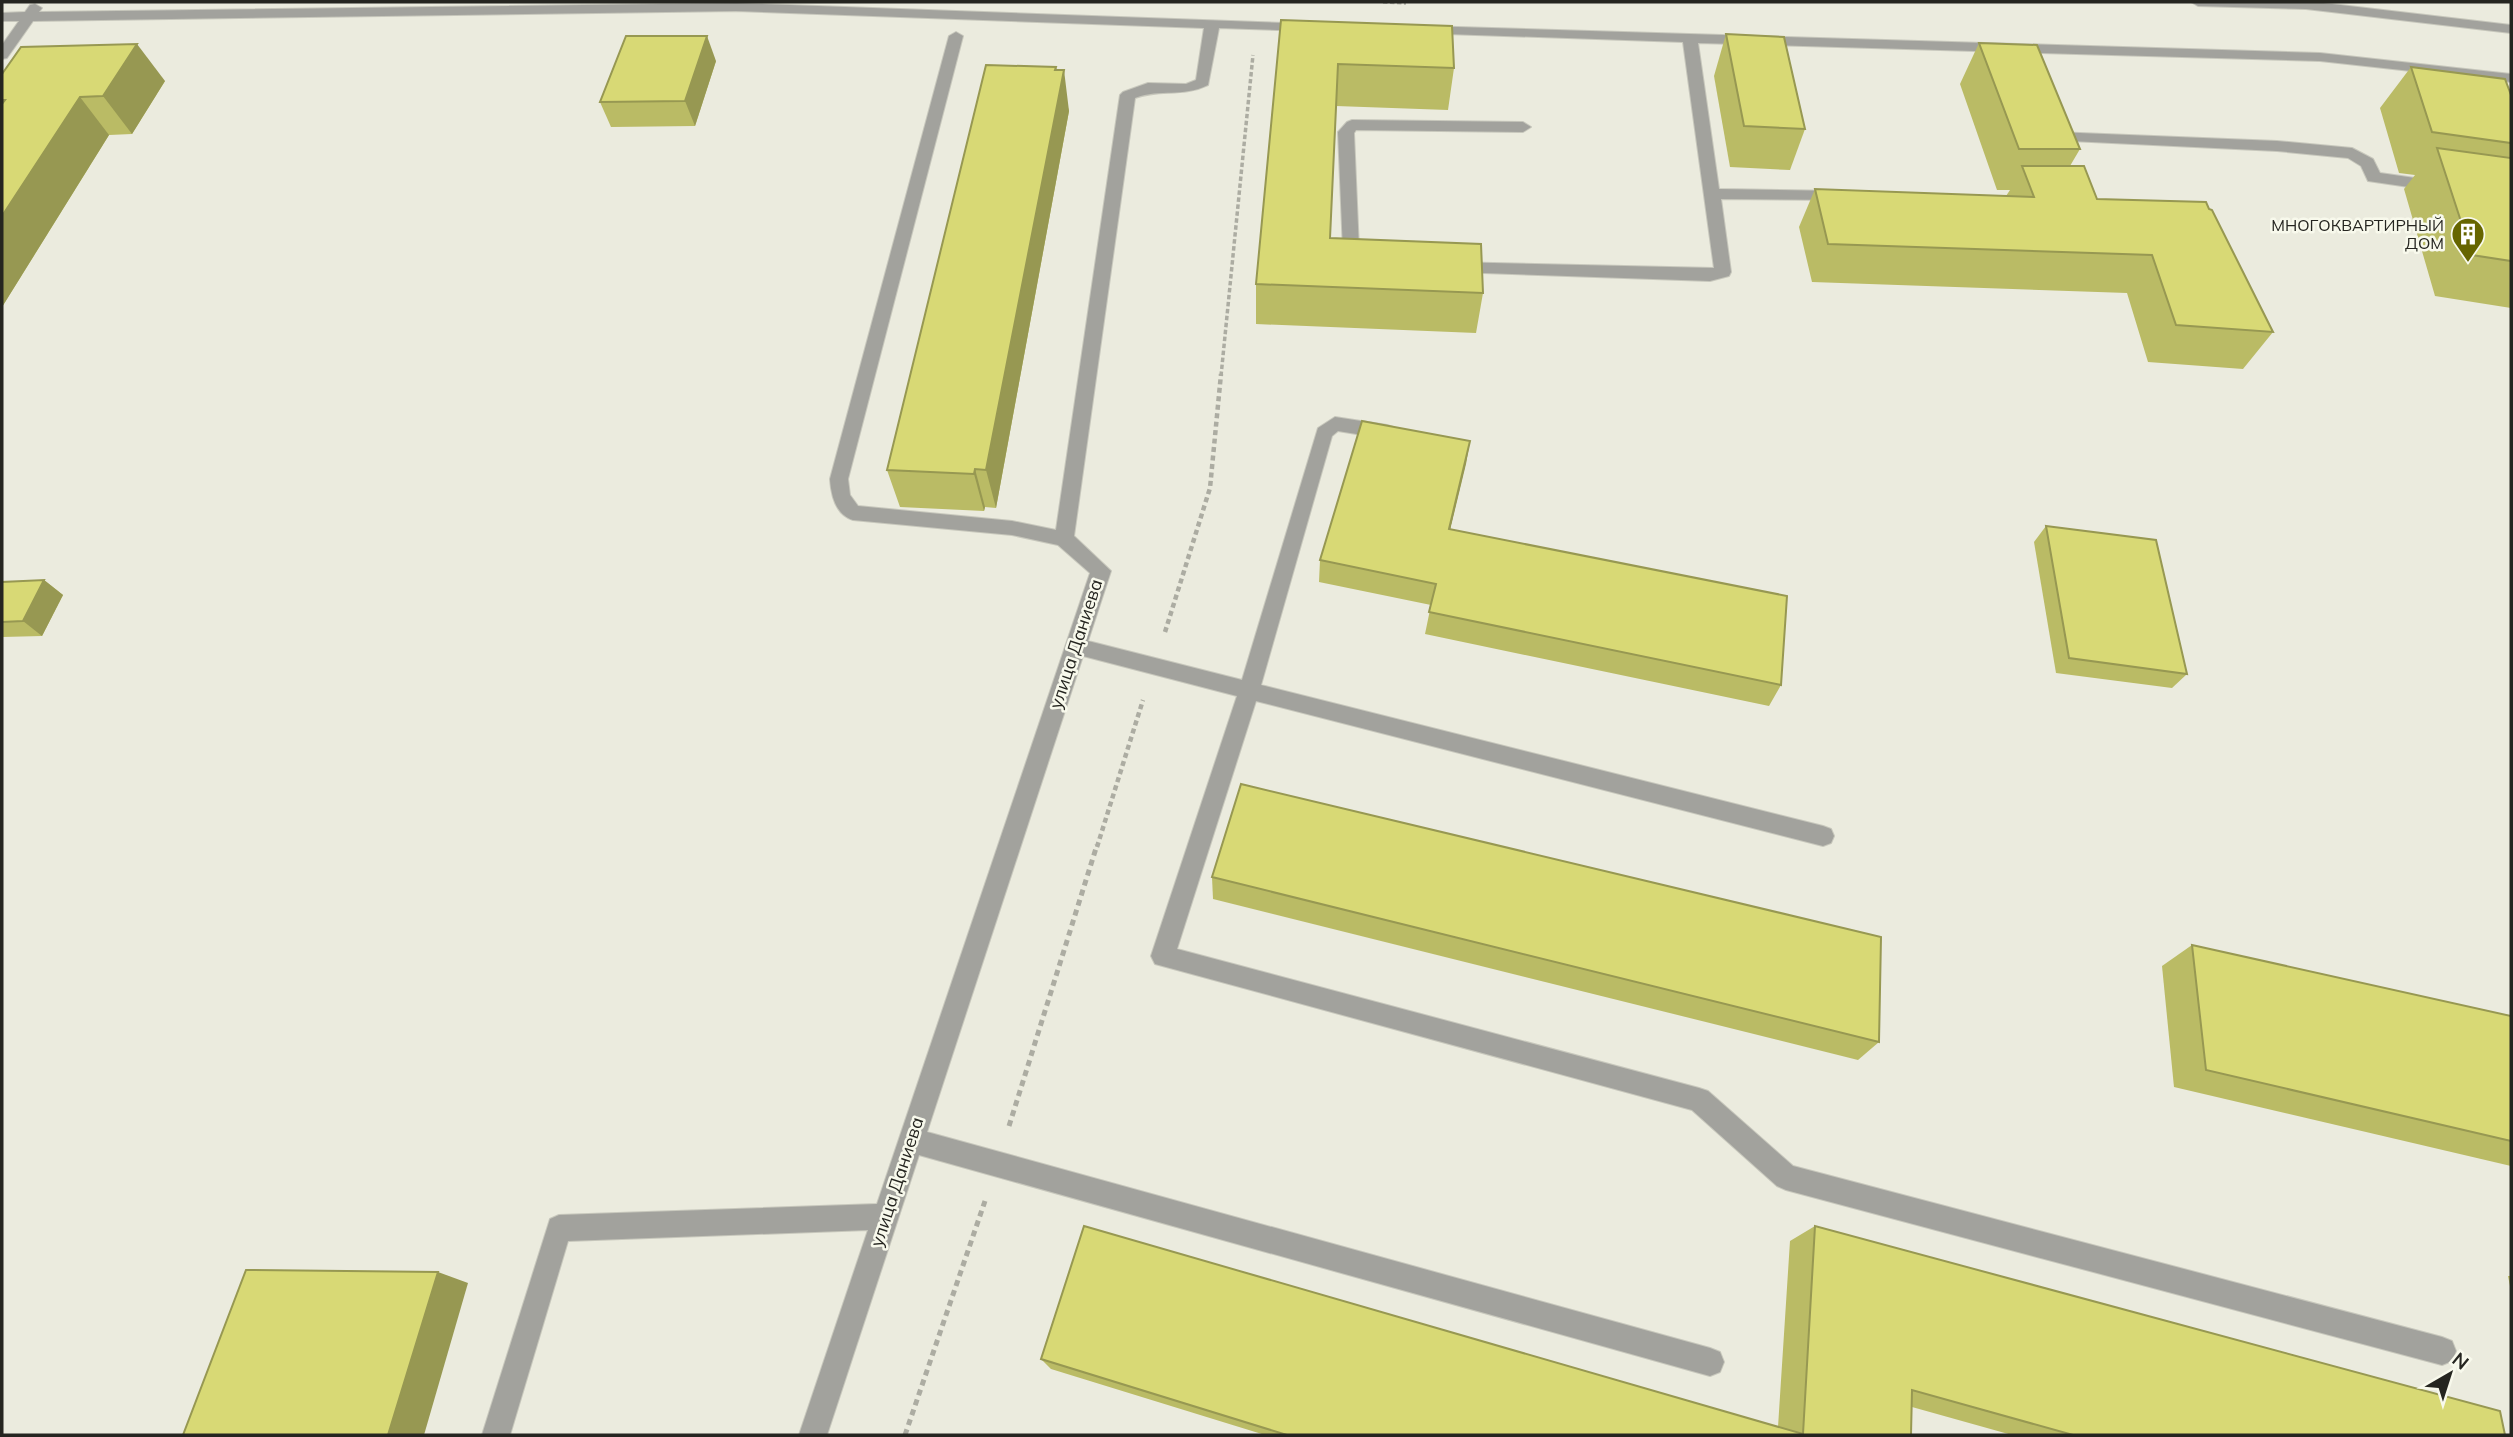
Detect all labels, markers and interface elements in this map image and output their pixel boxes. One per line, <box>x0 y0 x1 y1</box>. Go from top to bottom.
place label: МНОГОКВАРТИРНЫЙ ДОМ <box>2271 215 2444 253</box>
building icon: МНОГОКВАРТИРНЫЙ ДОМ <box>2449 215 2487 264</box>
street label: улица Даниева <box>1044 576 1107 712</box>
street label: улица Даниева <box>865 1114 928 1250</box>
north arrow <box>2415 1339 2485 1409</box>
text: N <box>2448 1347 2474 1375</box>

